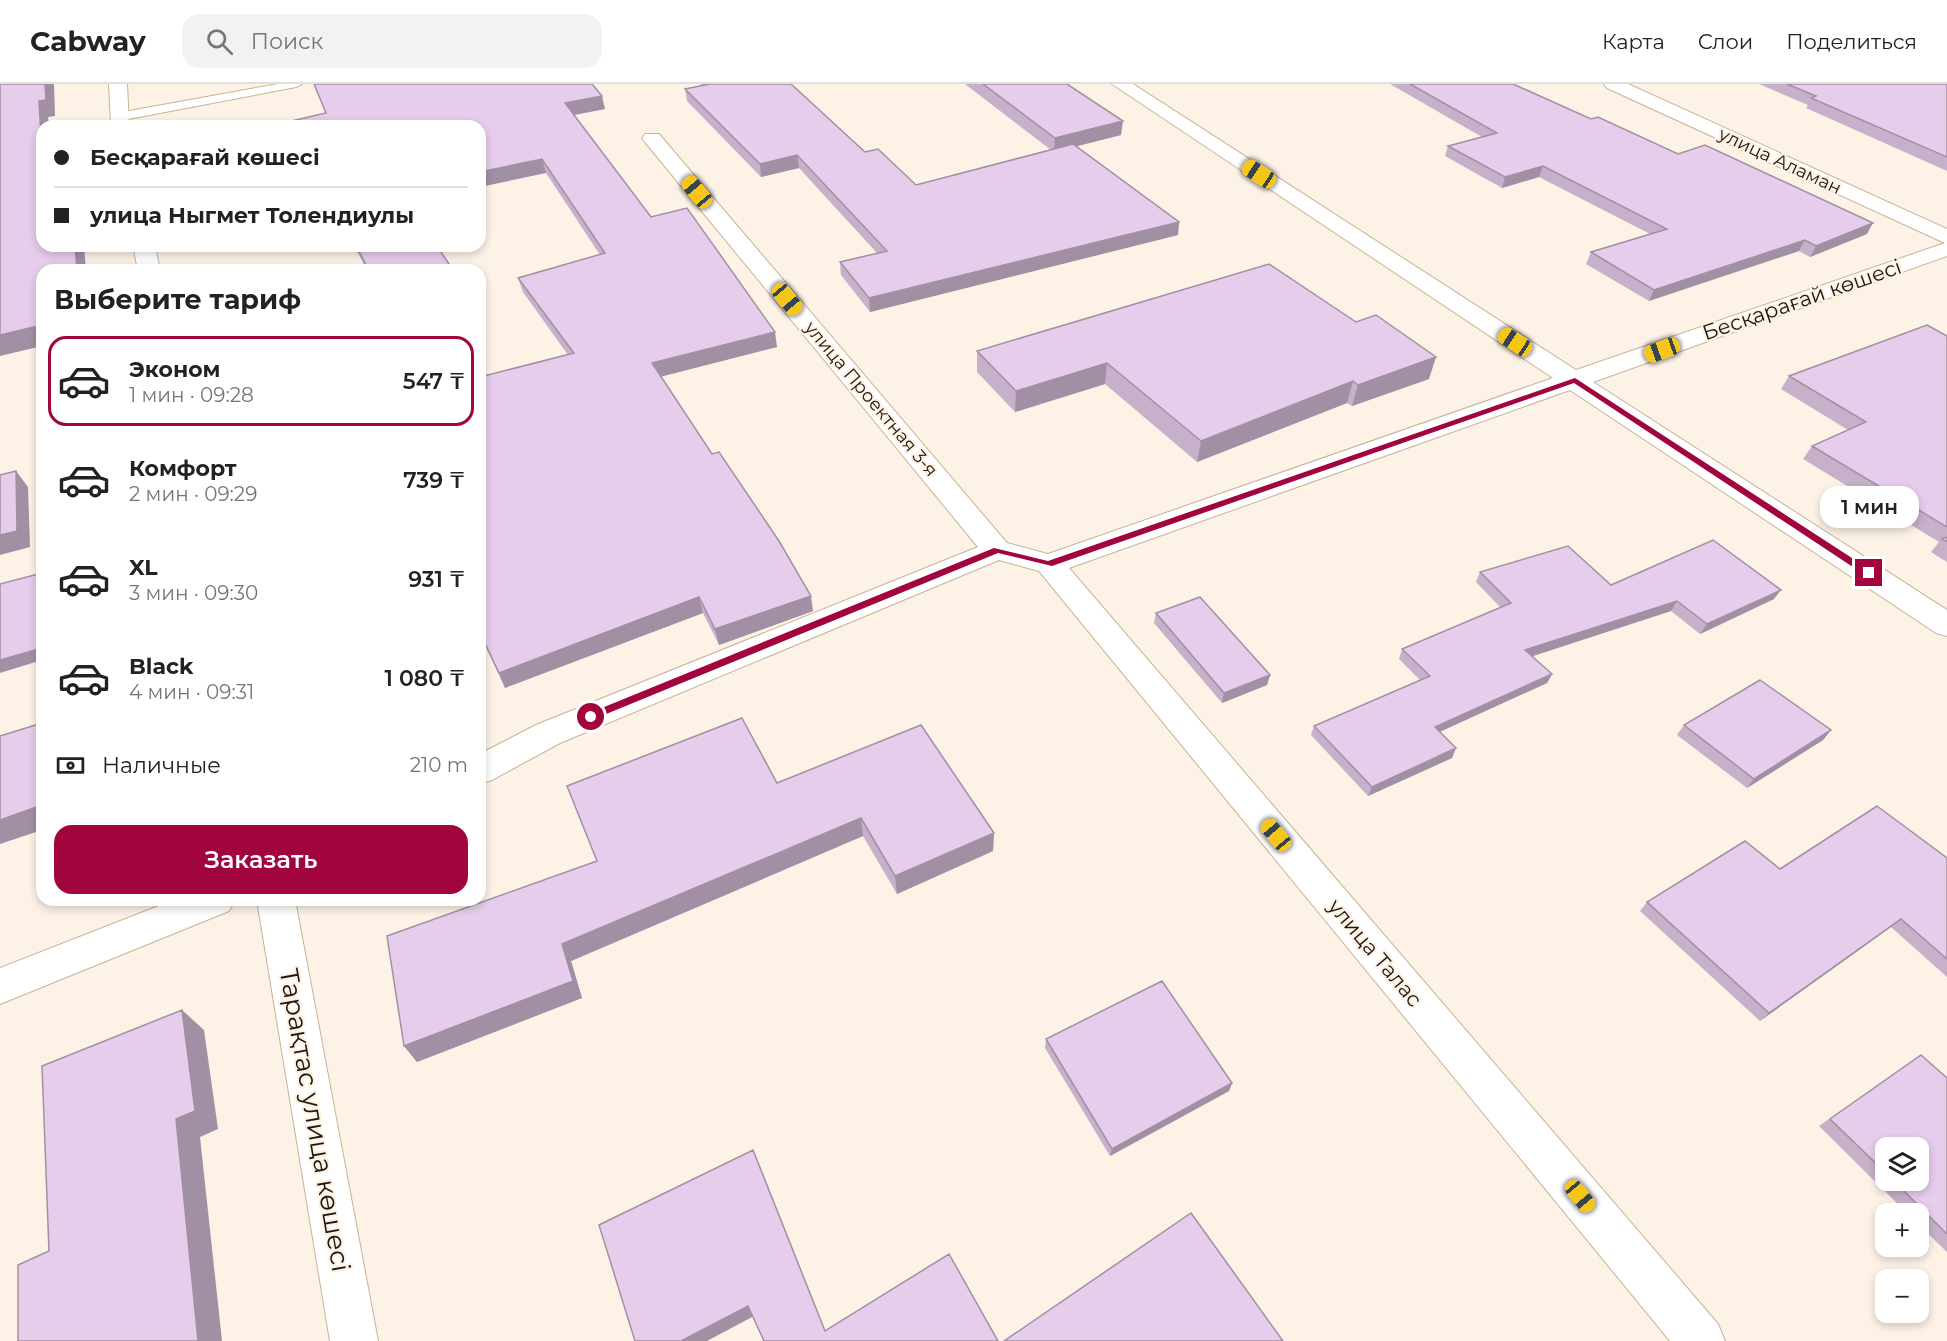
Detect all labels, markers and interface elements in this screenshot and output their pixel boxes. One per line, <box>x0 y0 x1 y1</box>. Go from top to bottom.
search box <box>182 14 602 68</box>
text: Cabway <box>30 24 146 58</box>
icon: search <box>203 25 236 58</box>
text: Поиск <box>251 28 323 55</box>
text: Карта <box>1602 29 1665 54</box>
text: Слои <box>1698 29 1753 54</box>
text: Поделиться <box>1786 29 1917 54</box>
street label: улица Аламан <box>1714 122 1845 199</box>
text: Бесқарағай көшесі <box>90 144 320 171</box>
car <box>1239 157 1279 191</box>
car <box>679 172 715 212</box>
text: улица Ныгмет Толендиулы <box>90 202 414 229</box>
street label: Бесқарағай көшесі <box>1699 254 1905 345</box>
car <box>769 279 805 319</box>
text: Выберите тариф <box>54 283 301 316</box>
street label: улица Проектная 3-я <box>799 316 942 481</box>
car <box>1495 325 1535 359</box>
car <box>1642 335 1682 365</box>
icon: car <box>57 354 111 408</box>
text: Эконом <box>129 356 220 383</box>
text: 547 ₸ <box>403 368 465 395</box>
text: 1 мин · 09:28 <box>129 383 254 407</box>
icon: car <box>57 453 111 507</box>
text: Комфорт <box>129 455 237 482</box>
text: 739 ₸ <box>403 467 465 494</box>
text: 2 мин · 09:29 <box>129 482 257 506</box>
callout: 1 мин <box>1820 486 1918 528</box>
text: 1 мин <box>1841 495 1898 519</box>
icon: car <box>57 552 111 606</box>
text: XL <box>129 554 158 581</box>
route end <box>1855 559 1882 586</box>
text: 931 ₸ <box>408 566 465 593</box>
text: 3 мин · 09:30 <box>129 581 258 605</box>
icon: car <box>57 651 111 705</box>
text: Black <box>129 653 193 680</box>
text: 1 080 ₸ <box>385 665 465 692</box>
text: 4 мин · 09:31 <box>129 680 254 704</box>
route start <box>577 703 604 730</box>
icon: cash <box>54 749 87 782</box>
text: Наличные <box>102 752 221 779</box>
text: 210 m <box>410 753 468 777</box>
car <box>1258 815 1294 855</box>
button: Заказать <box>54 825 468 894</box>
street label: улица Талас <box>1323 893 1428 1012</box>
street label: Тарақтас улица көшесі <box>273 966 357 1274</box>
map controls <box>1875 1137 1929 1323</box>
button: layers <box>1875 1137 1929 1191</box>
car <box>1562 1176 1598 1216</box>
button: + <box>1875 1203 1929 1257</box>
button: − <box>1875 1269 1929 1323</box>

